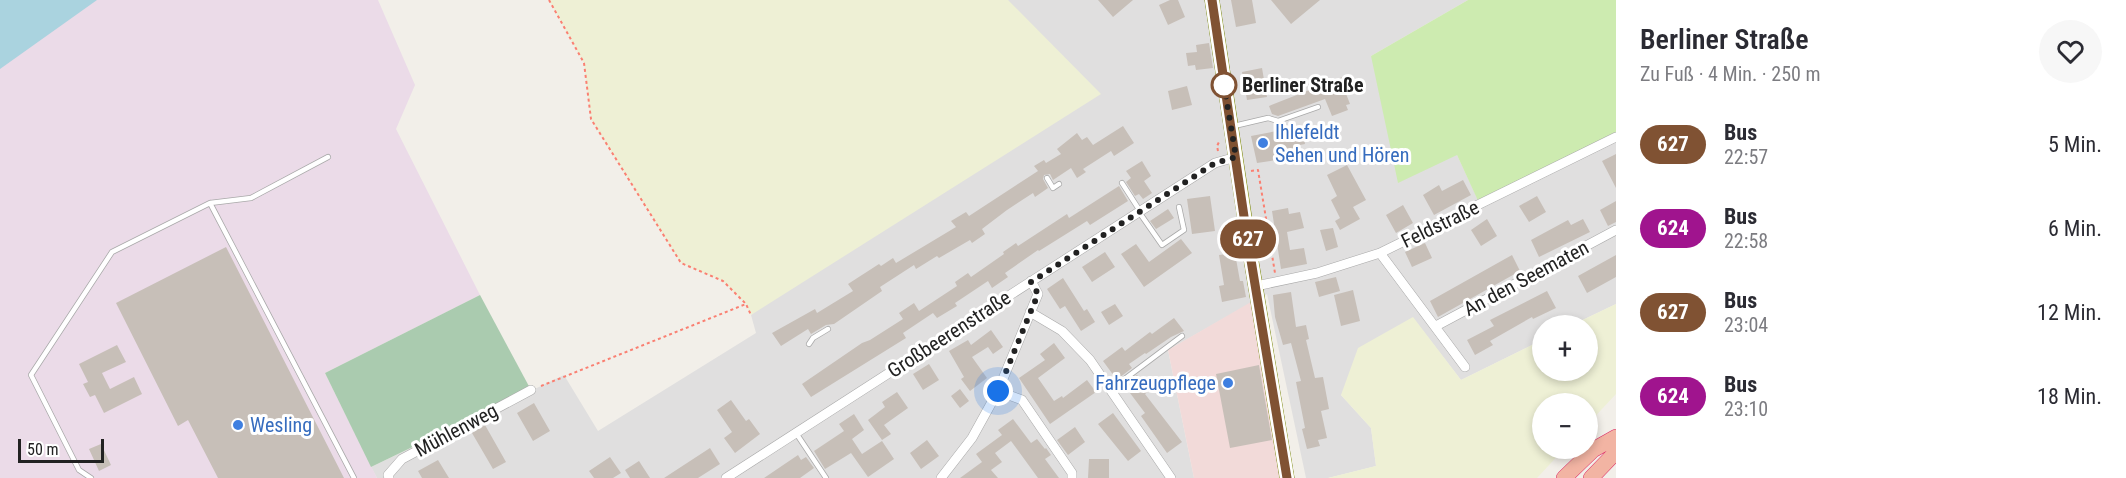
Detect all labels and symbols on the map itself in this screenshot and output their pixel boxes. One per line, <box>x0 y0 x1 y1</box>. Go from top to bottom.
marker: Berliner Straße <box>1211 72 1237 98</box>
place label: Berliner Straße <box>1242 73 1364 97</box>
place label: Ihlefeldt Sehen und Hören <box>1275 120 1409 167</box>
marker: Ihlefeldt Sehen und Hören <box>1256 136 1270 150</box>
street label: Feldstraße <box>1397 195 1483 253</box>
line badge: 627 <box>1214 220 1282 258</box>
street label: An den Seematen <box>1459 235 1593 321</box>
street label: Großbeerenstraße <box>883 285 1015 383</box>
place label: Fahrzeugpflege <box>1095 371 1216 395</box>
your location <box>983 376 1013 406</box>
marker: Fahrzeugpflege <box>1221 376 1235 390</box>
street label: Mühlenweg <box>410 398 502 462</box>
place label: Wesling <box>250 413 312 437</box>
marker: Wesling <box>231 418 245 432</box>
scale bar <box>18 436 104 464</box>

